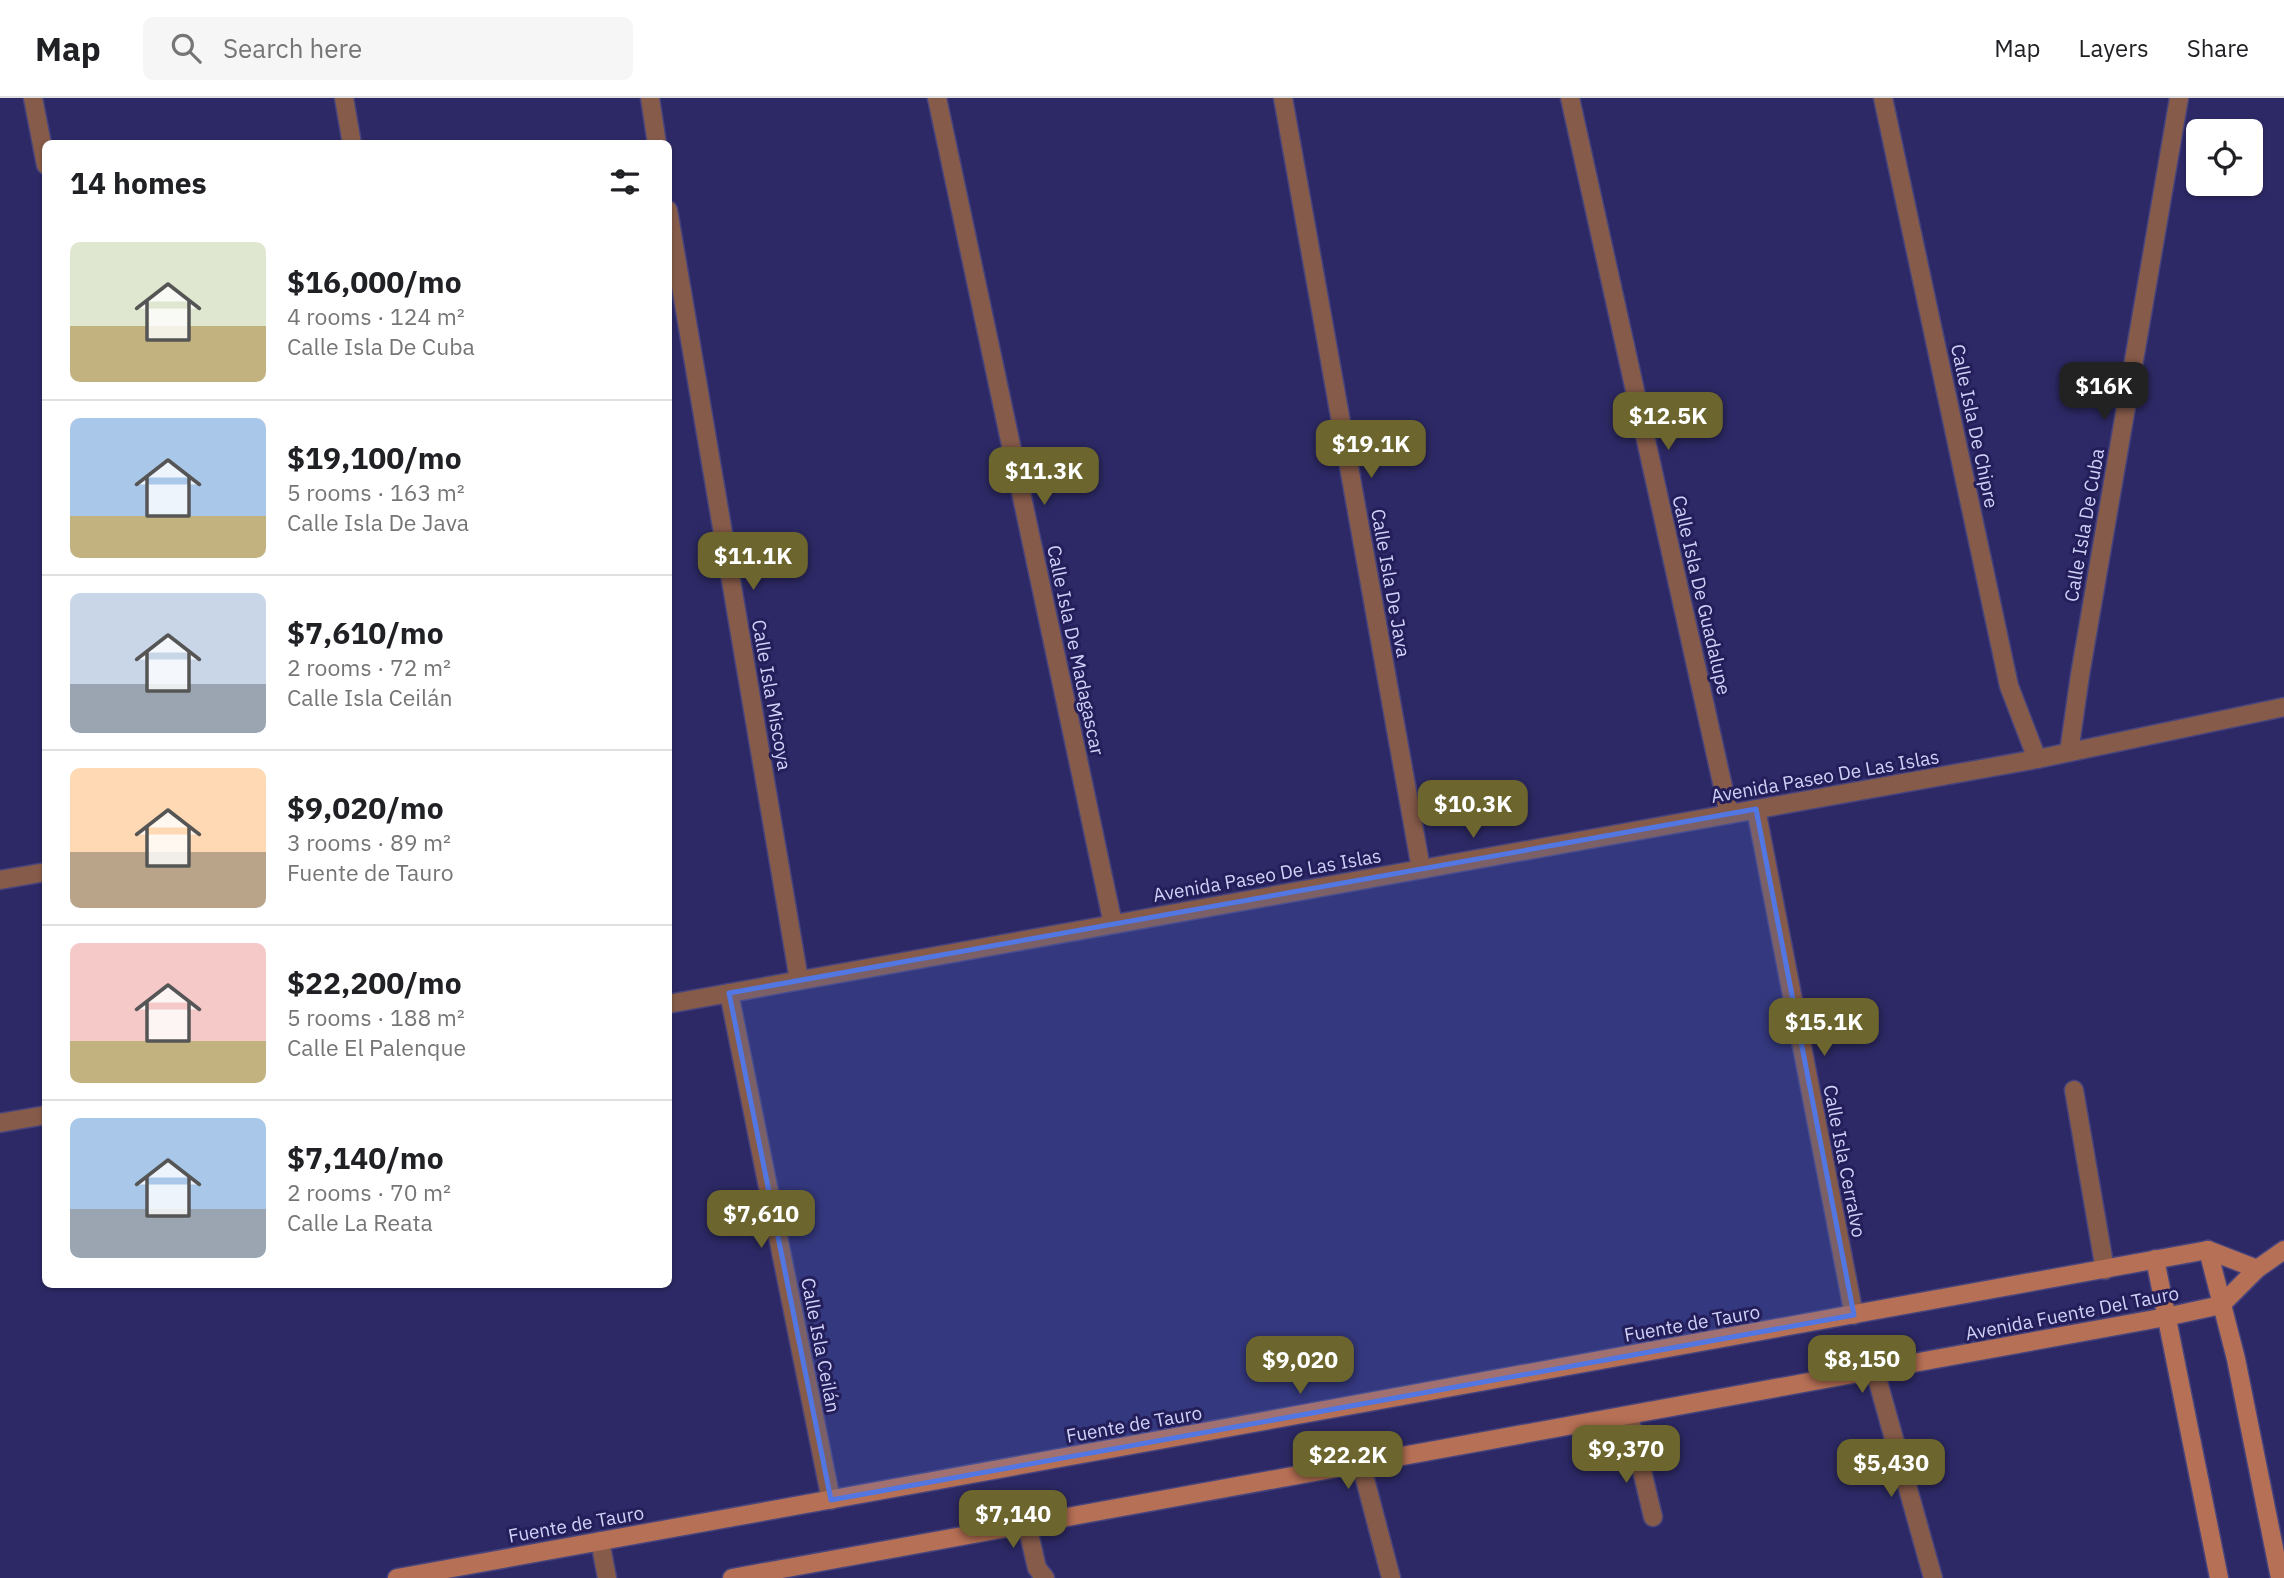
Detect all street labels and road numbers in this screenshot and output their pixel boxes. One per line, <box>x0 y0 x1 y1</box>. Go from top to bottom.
street label: Calle Isla De Chipre <box>1946 342 2004 510</box>
street label: Calle Isla De Cuba <box>2059 447 2109 603</box>
street label: Calle Isla De Guadalupe <box>1667 493 1737 697</box>
street label: Calle Isla De Java <box>1366 507 1416 659</box>
street label: Calle Isla De Madagascar <box>1042 543 1110 757</box>
street label: Calle Isla Miscoya <box>747 618 797 772</box>
street label: Avenida Paseo De Las Islas <box>1709 744 1941 808</box>
street label: Avenida Paseo De Las Islas <box>1151 843 1383 907</box>
street label: Calle Isla Cerralvo <box>1818 1083 1872 1239</box>
street label: Calle Isla Ceilán <box>796 1276 846 1414</box>
street label: Avenida Fuente Del Tauro <box>1963 1281 2181 1345</box>
street label: Fuente de Tauro <box>1622 1299 1762 1347</box>
street label: Fuente de Tauro <box>1064 1400 1204 1448</box>
street label: Fuente de Tauro <box>506 1500 646 1548</box>

